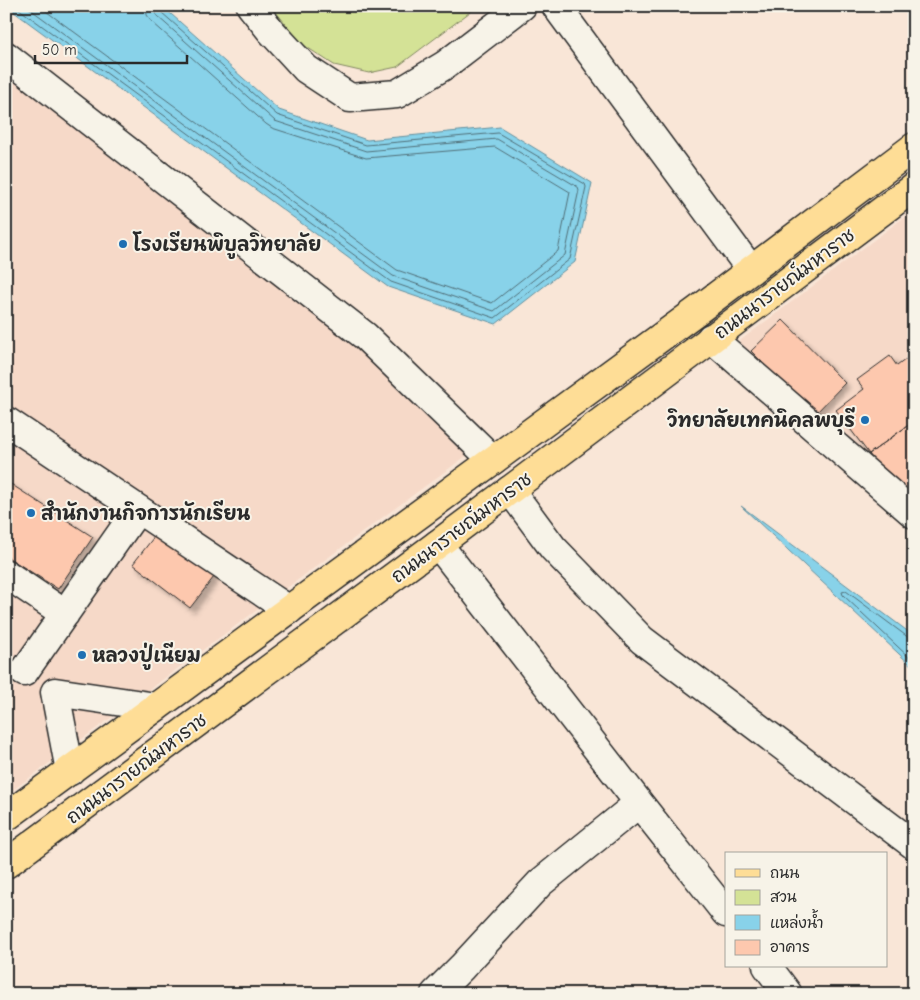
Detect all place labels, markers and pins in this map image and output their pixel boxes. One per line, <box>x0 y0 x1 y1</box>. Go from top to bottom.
place label: โรงเรียนพิบูลวิทยาลัย <box>132 231 321 259</box>
marker: โรงเรียนพิบูลวิทยาลัย <box>117 238 129 250</box>
place label: วิทยาลัยเทคนิคลพบุรี <box>667 407 855 435</box>
marker: วิทยาลัยเทคนิคลพบุรี <box>859 414 871 426</box>
place label: สำนักงานกิจการนักเรียน <box>41 500 251 525</box>
marker: สำนักงานกิจการนักเรียน <box>25 507 37 519</box>
place label: หลวงปู่เนียม <box>92 642 201 670</box>
marker: หลวงปู่เนียม <box>76 649 88 661</box>

